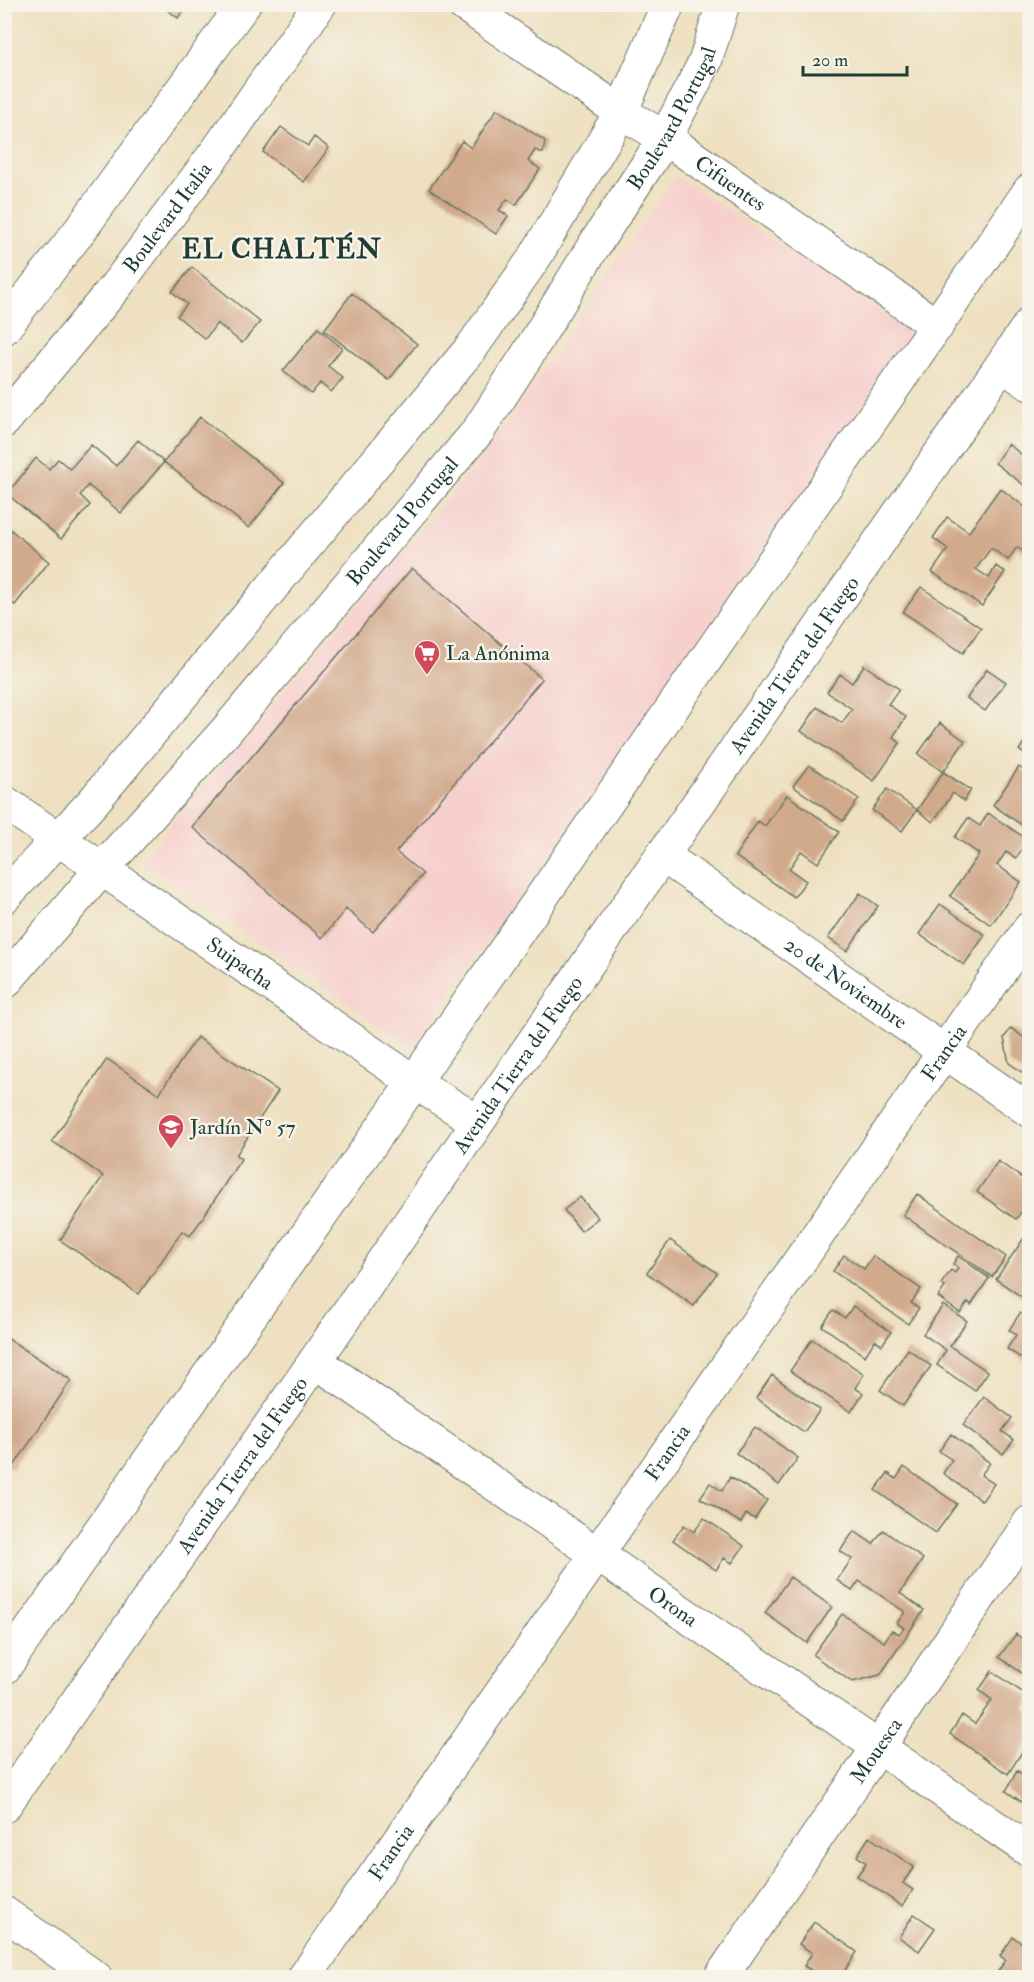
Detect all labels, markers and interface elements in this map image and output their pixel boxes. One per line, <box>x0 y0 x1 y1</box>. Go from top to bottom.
scale bar <box>803 39 906 77</box>
street label: Boulevard Portugal <box>621 43 723 195</box>
text: 20 m <box>812 49 848 72</box>
street label: Cifuentes <box>689 150 771 218</box>
street label: Boulevard Italia <box>117 156 218 279</box>
district label: EL CHALTÉN <box>182 231 382 266</box>
street label: Boulevard Portugal <box>341 451 465 592</box>
street label: Avenida Tierra del Fuego <box>723 571 866 760</box>
supermarket icon: La Anónima <box>412 638 442 676</box>
place label: La Anónima <box>446 640 550 667</box>
street label: Suipacha <box>201 931 279 996</box>
street label: 20 de Noviembre <box>779 931 913 1036</box>
street label: Avenida Tierra del Fuego <box>447 971 589 1160</box>
street label: Francia <box>915 1019 973 1086</box>
school or university icon: Jardín Nº 57 <box>156 1112 186 1150</box>
place label: Jardín Nº 57 <box>189 1114 296 1141</box>
street label: Avenida Tierra del Fuego <box>171 1371 314 1560</box>
street label: Francia <box>639 1419 697 1486</box>
street label: Orona <box>643 1580 703 1633</box>
street label: Mouesca <box>845 1712 909 1789</box>
street label: Francia <box>363 1819 421 1886</box>

